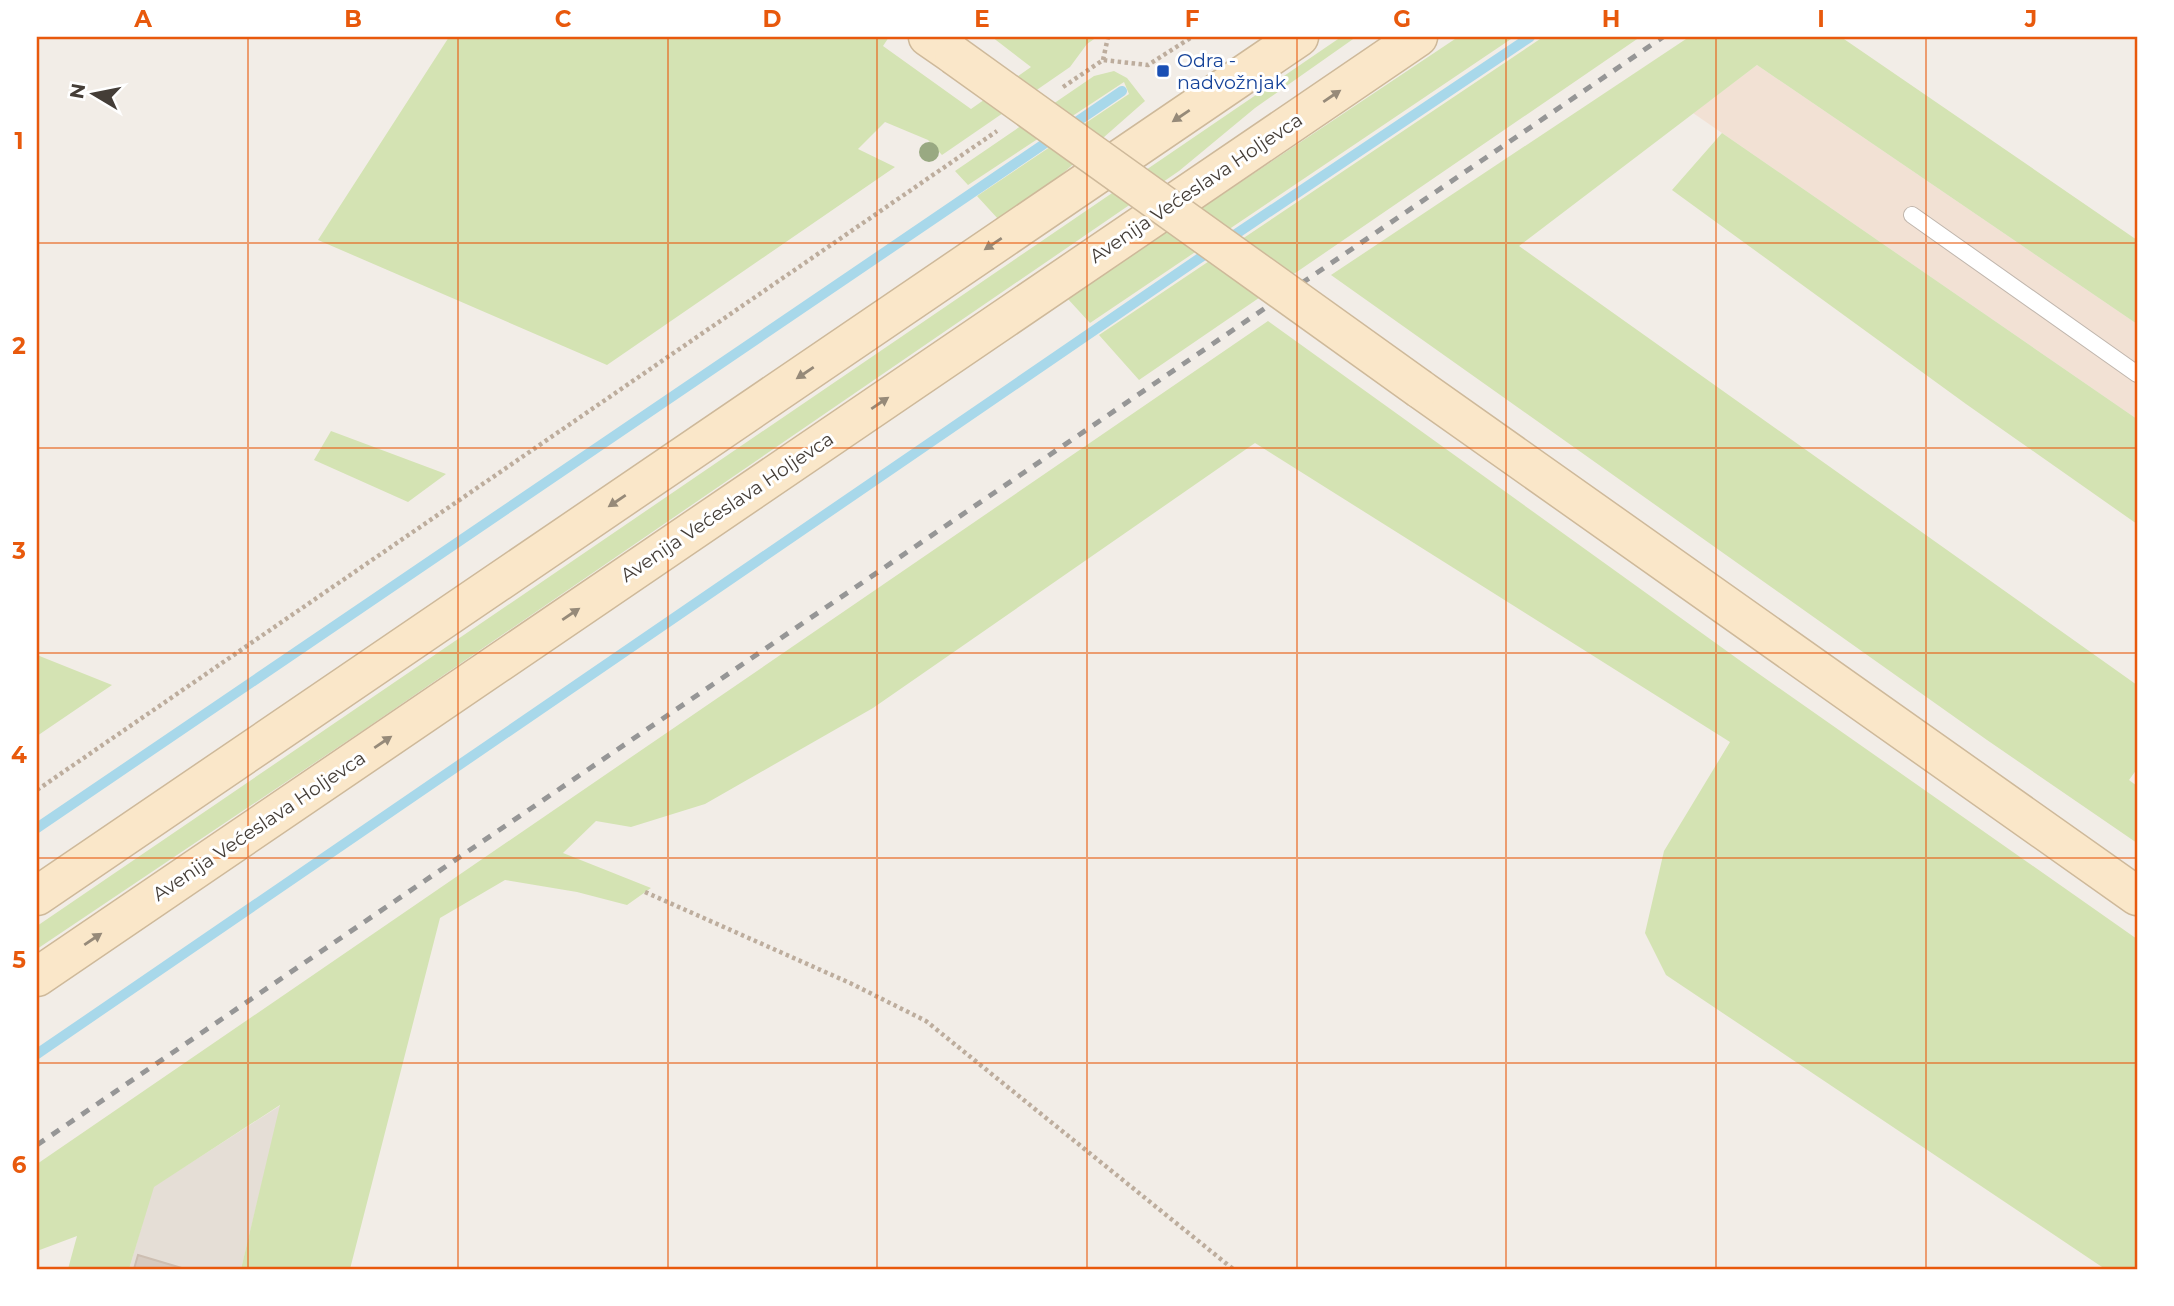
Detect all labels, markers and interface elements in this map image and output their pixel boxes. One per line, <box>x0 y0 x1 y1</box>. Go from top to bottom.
text: A <box>133 5 152 33</box>
text: B <box>344 5 362 33</box>
text: C <box>555 5 572 33</box>
text: D <box>763 5 782 33</box>
text: E <box>974 5 990 33</box>
text: F <box>1185 5 1200 33</box>
text: G <box>1393 5 1411 33</box>
text: H <box>1602 5 1620 33</box>
text: I <box>1817 5 1825 33</box>
text: J <box>2024 5 2037 33</box>
place label: Odra - nadvožnjak <box>1177 49 1287 94</box>
north arrow <box>60 60 130 130</box>
marker: Odra - nadvožnjak <box>1155 63 1171 79</box>
text: N <box>65 82 90 101</box>
one-way arrow <box>1322 89 1342 102</box>
street label: Avenija Većeslava Holjevca <box>1085 108 1307 268</box>
one-way arrow <box>1172 109 1190 123</box>
text: 1 <box>14 127 24 155</box>
one-way arrow <box>983 238 1003 251</box>
text: 2 <box>12 332 26 360</box>
one-way arrow <box>796 366 814 380</box>
one-way arrow <box>870 397 890 410</box>
street label: Avenija Većeslava Holjevca <box>616 427 838 587</box>
one-way arrow <box>608 494 626 508</box>
text: 3 <box>11 537 26 565</box>
one-way arrow <box>561 608 580 621</box>
one-way arrow <box>373 736 392 749</box>
text: 4 <box>11 741 27 769</box>
street label: Avenija Većeslava Holjevca <box>148 746 370 906</box>
one-way arrow <box>84 932 102 946</box>
text: 5 <box>12 946 26 974</box>
text: 6 <box>12 1151 27 1179</box>

